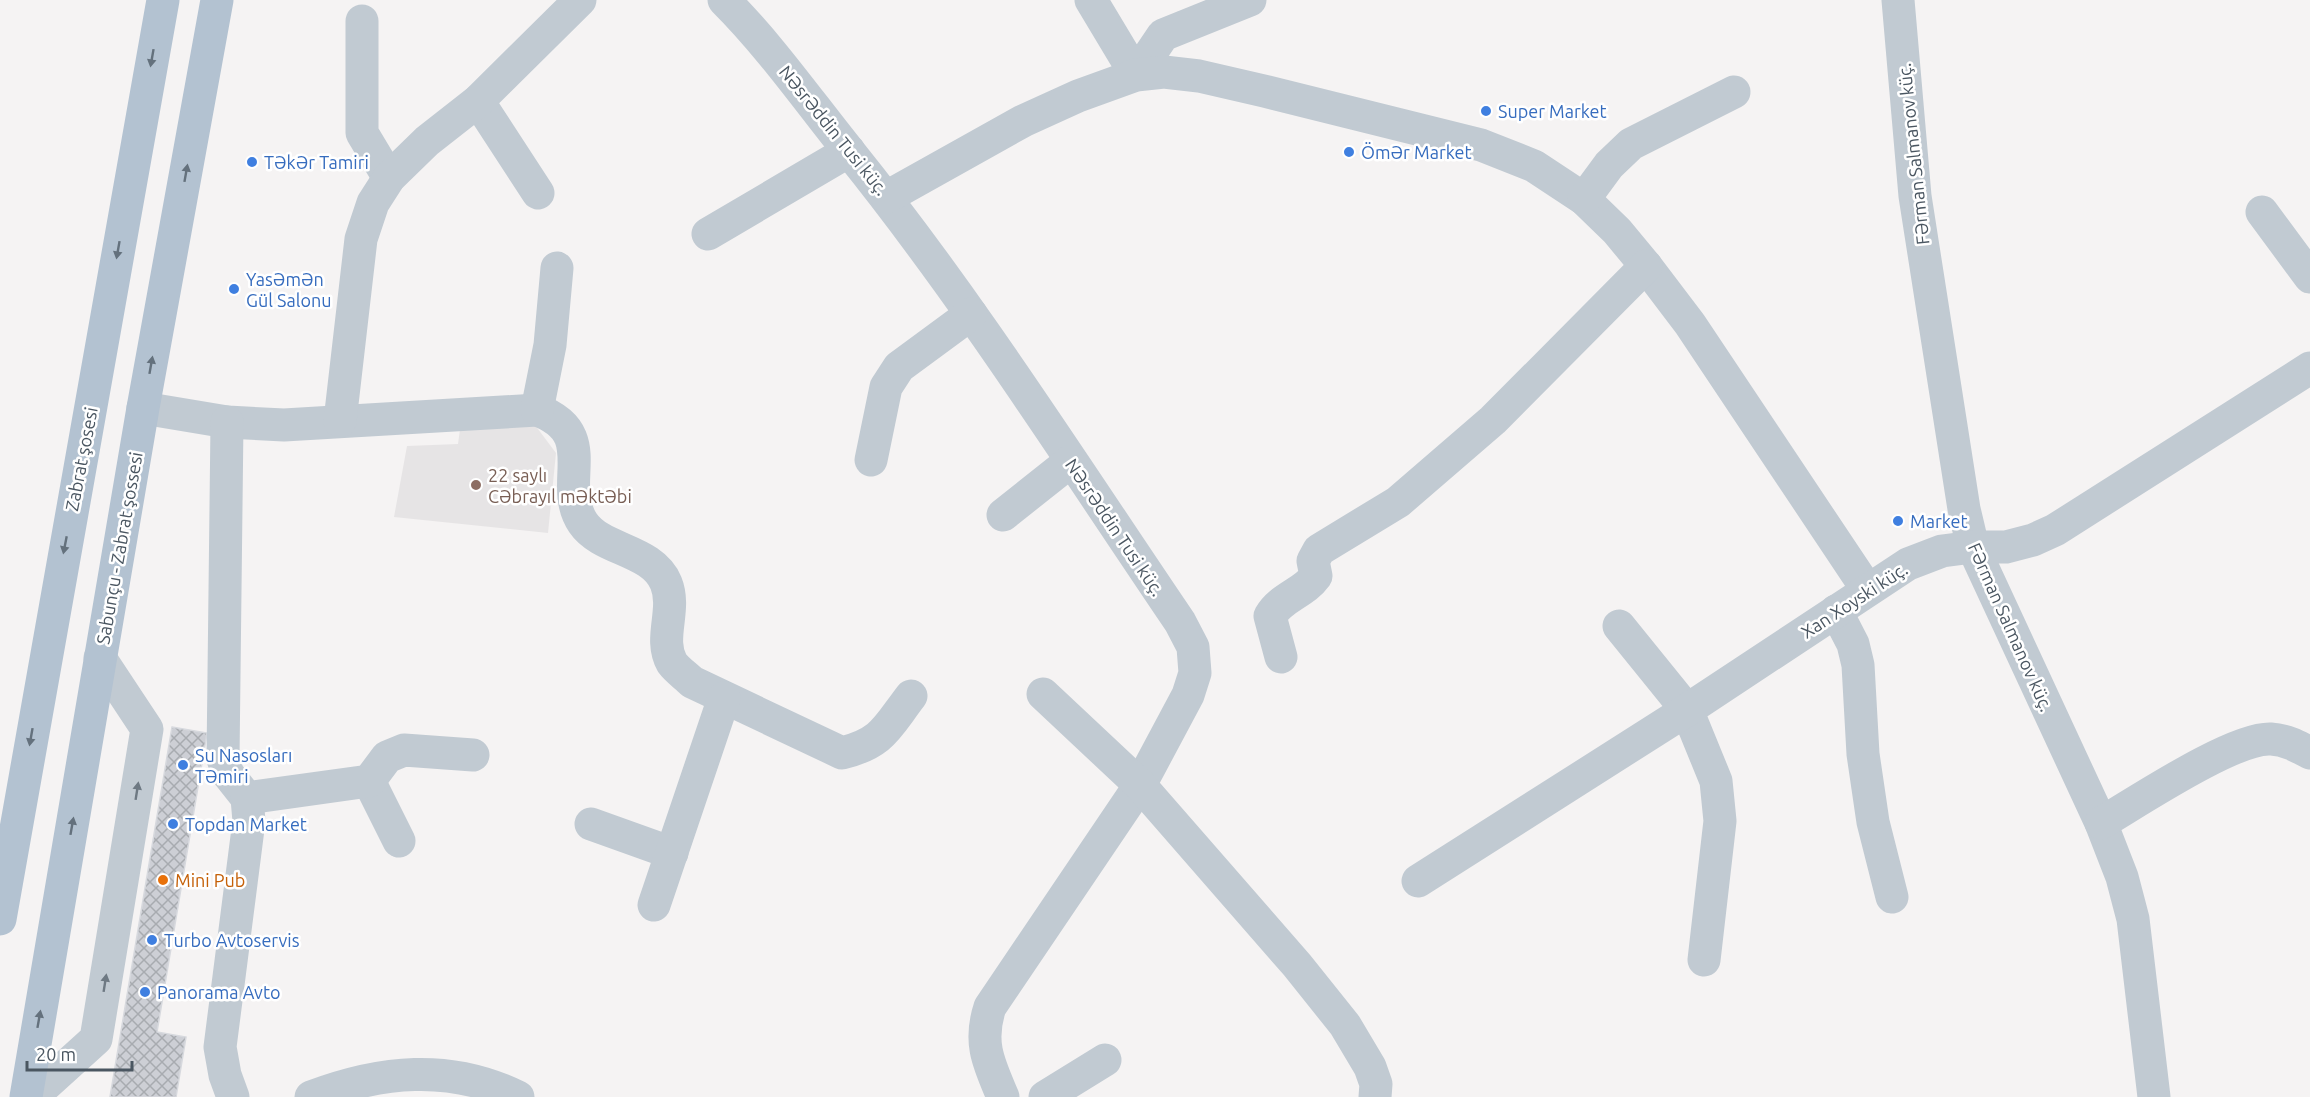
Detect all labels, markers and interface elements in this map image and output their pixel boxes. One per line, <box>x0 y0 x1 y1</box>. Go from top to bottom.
one-way arrow <box>148 48 157 67</box>
street label: Nəsrəddin Tusi küç. <box>776 61 892 199</box>
street label: Fərman Salmanov küç. <box>1894 62 1932 246</box>
place label: Super Market <box>1498 101 1607 121</box>
marker: Super Market <box>1479 104 1493 118</box>
place label: Ömər Market <box>1361 142 1472 162</box>
marker: Ömər Market <box>1342 145 1356 159</box>
place label: Təkər Tamiri <box>264 152 369 172</box>
marker: Təkər Tamiri <box>245 155 259 169</box>
one-way arrow <box>182 164 191 183</box>
one-way arrow <box>114 240 123 259</box>
place label: Yasəmən Gül Salonu <box>246 269 332 310</box>
marker: Yasəmən Gül Salonu <box>227 282 241 296</box>
one-way arrow <box>147 355 156 374</box>
street label: Zabrat şosesi <box>61 405 101 513</box>
street label: Sabunçu - Zabrat şossesi <box>92 450 146 646</box>
street label: Nəsrəddin Tusi küç. <box>1062 455 1168 599</box>
place label: 22 saylı Cəbrayıl məktəbi <box>488 465 632 506</box>
marker: 22 saylı Cəbrayıl məktəbi <box>469 478 483 492</box>
place label: Market <box>1910 511 1968 531</box>
marker: Market <box>1891 514 1905 528</box>
one-way arrow <box>60 535 69 554</box>
street label: Fərman Salmanov küç. <box>1965 540 2057 714</box>
street label: Xan Xoyski küç. <box>1797 558 1911 642</box>
one-way arrow <box>26 727 35 746</box>
place label: Su Nasosları Təmiri <box>195 745 292 786</box>
marker: Su Nasosları Təmiri <box>176 758 190 772</box>
one-way arrow <box>132 781 141 800</box>
place label: Topdan Market <box>185 814 307 834</box>
one-way arrow <box>67 817 76 836</box>
marker: Topdan Market <box>166 817 180 831</box>
place label: Mini Pub <box>175 870 245 890</box>
marker: Mini Pub <box>156 873 170 887</box>
place label: Turbo Avtoservis <box>164 930 300 950</box>
marker: Turbo Avtoservis <box>145 933 159 947</box>
one-way arrow <box>101 974 110 993</box>
place label: Panorama Avto <box>157 982 280 1002</box>
marker: Panorama Avto <box>138 985 152 999</box>
one-way arrow <box>35 1009 44 1028</box>
scale bar <box>27 1034 132 1072</box>
text: 20 m <box>36 1044 76 1064</box>

